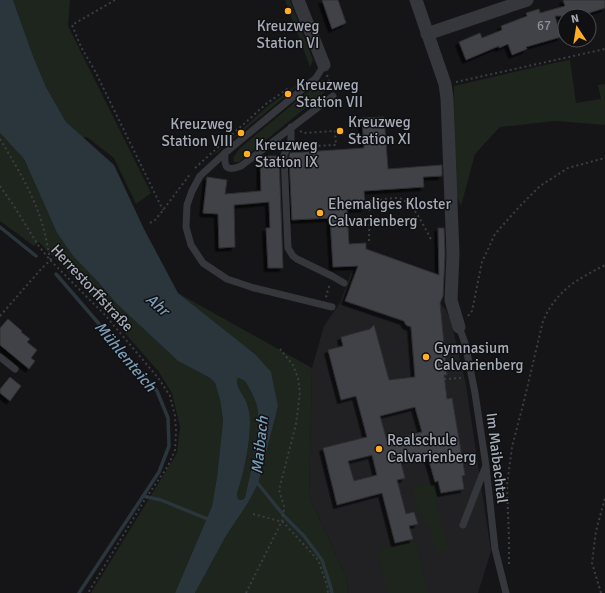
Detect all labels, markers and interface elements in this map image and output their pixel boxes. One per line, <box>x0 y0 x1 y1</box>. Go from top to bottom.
marker: Kreuzweg Station VI <box>283 6 293 16</box>
north arrow <box>557 8 597 48</box>
text: N <box>570 12 580 26</box>
place label: Kreuzweg Station VI <box>257 17 319 52</box>
house number: 67 <box>537 18 551 34</box>
place label: Kreuzweg Station VII <box>296 76 363 111</box>
marker: Kreuzweg Station VII <box>283 89 293 99</box>
place label: Kreuzweg Station XI <box>348 113 411 148</box>
place label: Kreuzweg Station VIII <box>161 115 233 150</box>
marker: Kreuzweg Station XI <box>335 126 345 136</box>
marker: Kreuzweg Station VIII <box>236 128 246 138</box>
place label: Kreuzweg Station IX <box>255 136 318 171</box>
marker: Kreuzweg Station IX <box>242 149 252 159</box>
place label: Ehemaliges Kloster Calvarienberg <box>328 195 452 230</box>
marker: Ehemaliges Kloster Calvarienberg <box>315 208 325 218</box>
street label: Herrestorffstraße <box>47 241 137 335</box>
water label: Ahr <box>142 289 175 322</box>
water label: Mühlenteich <box>90 317 161 397</box>
place label: Gymnasium Calvarienberg <box>434 339 524 374</box>
marker: Gymnasium Calvarienberg <box>421 352 431 362</box>
street label: Im Maibachtal <box>482 412 512 504</box>
water label: Maibach <box>247 414 273 475</box>
place label: Realschule Calvarienberg <box>387 431 477 466</box>
marker: Realschule Calvarienberg <box>374 444 384 454</box>

